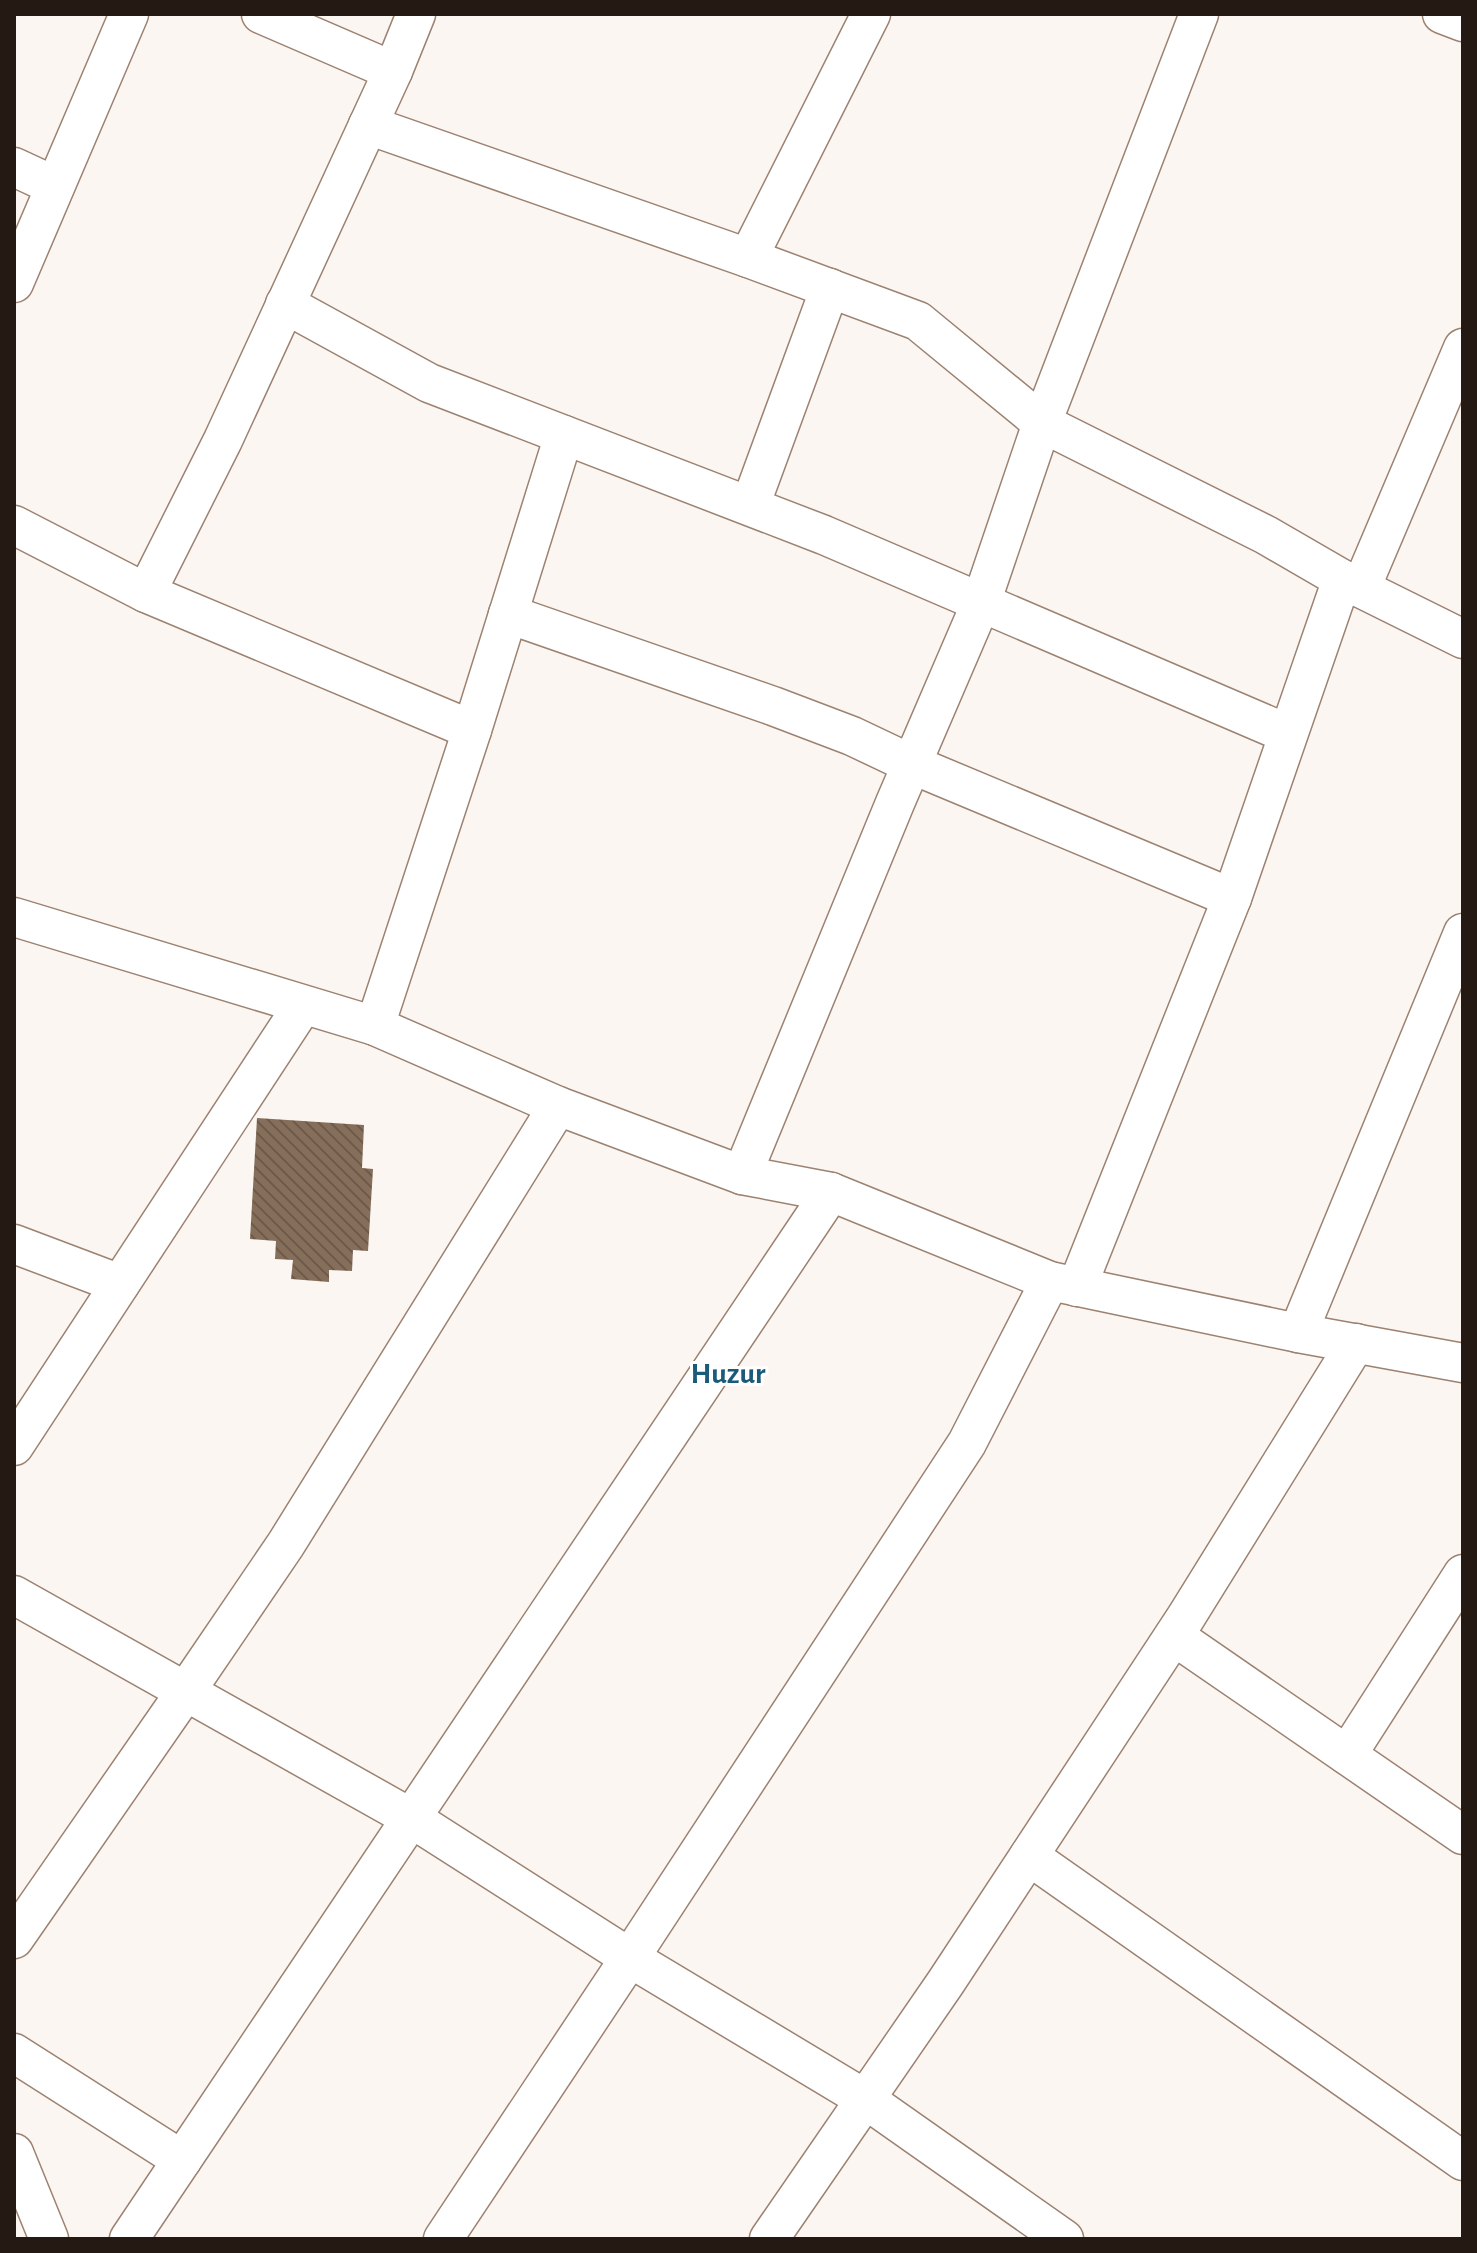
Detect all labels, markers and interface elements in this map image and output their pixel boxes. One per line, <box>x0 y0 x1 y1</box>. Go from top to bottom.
district label: Huzur <box>691 1359 766 1389</box>

